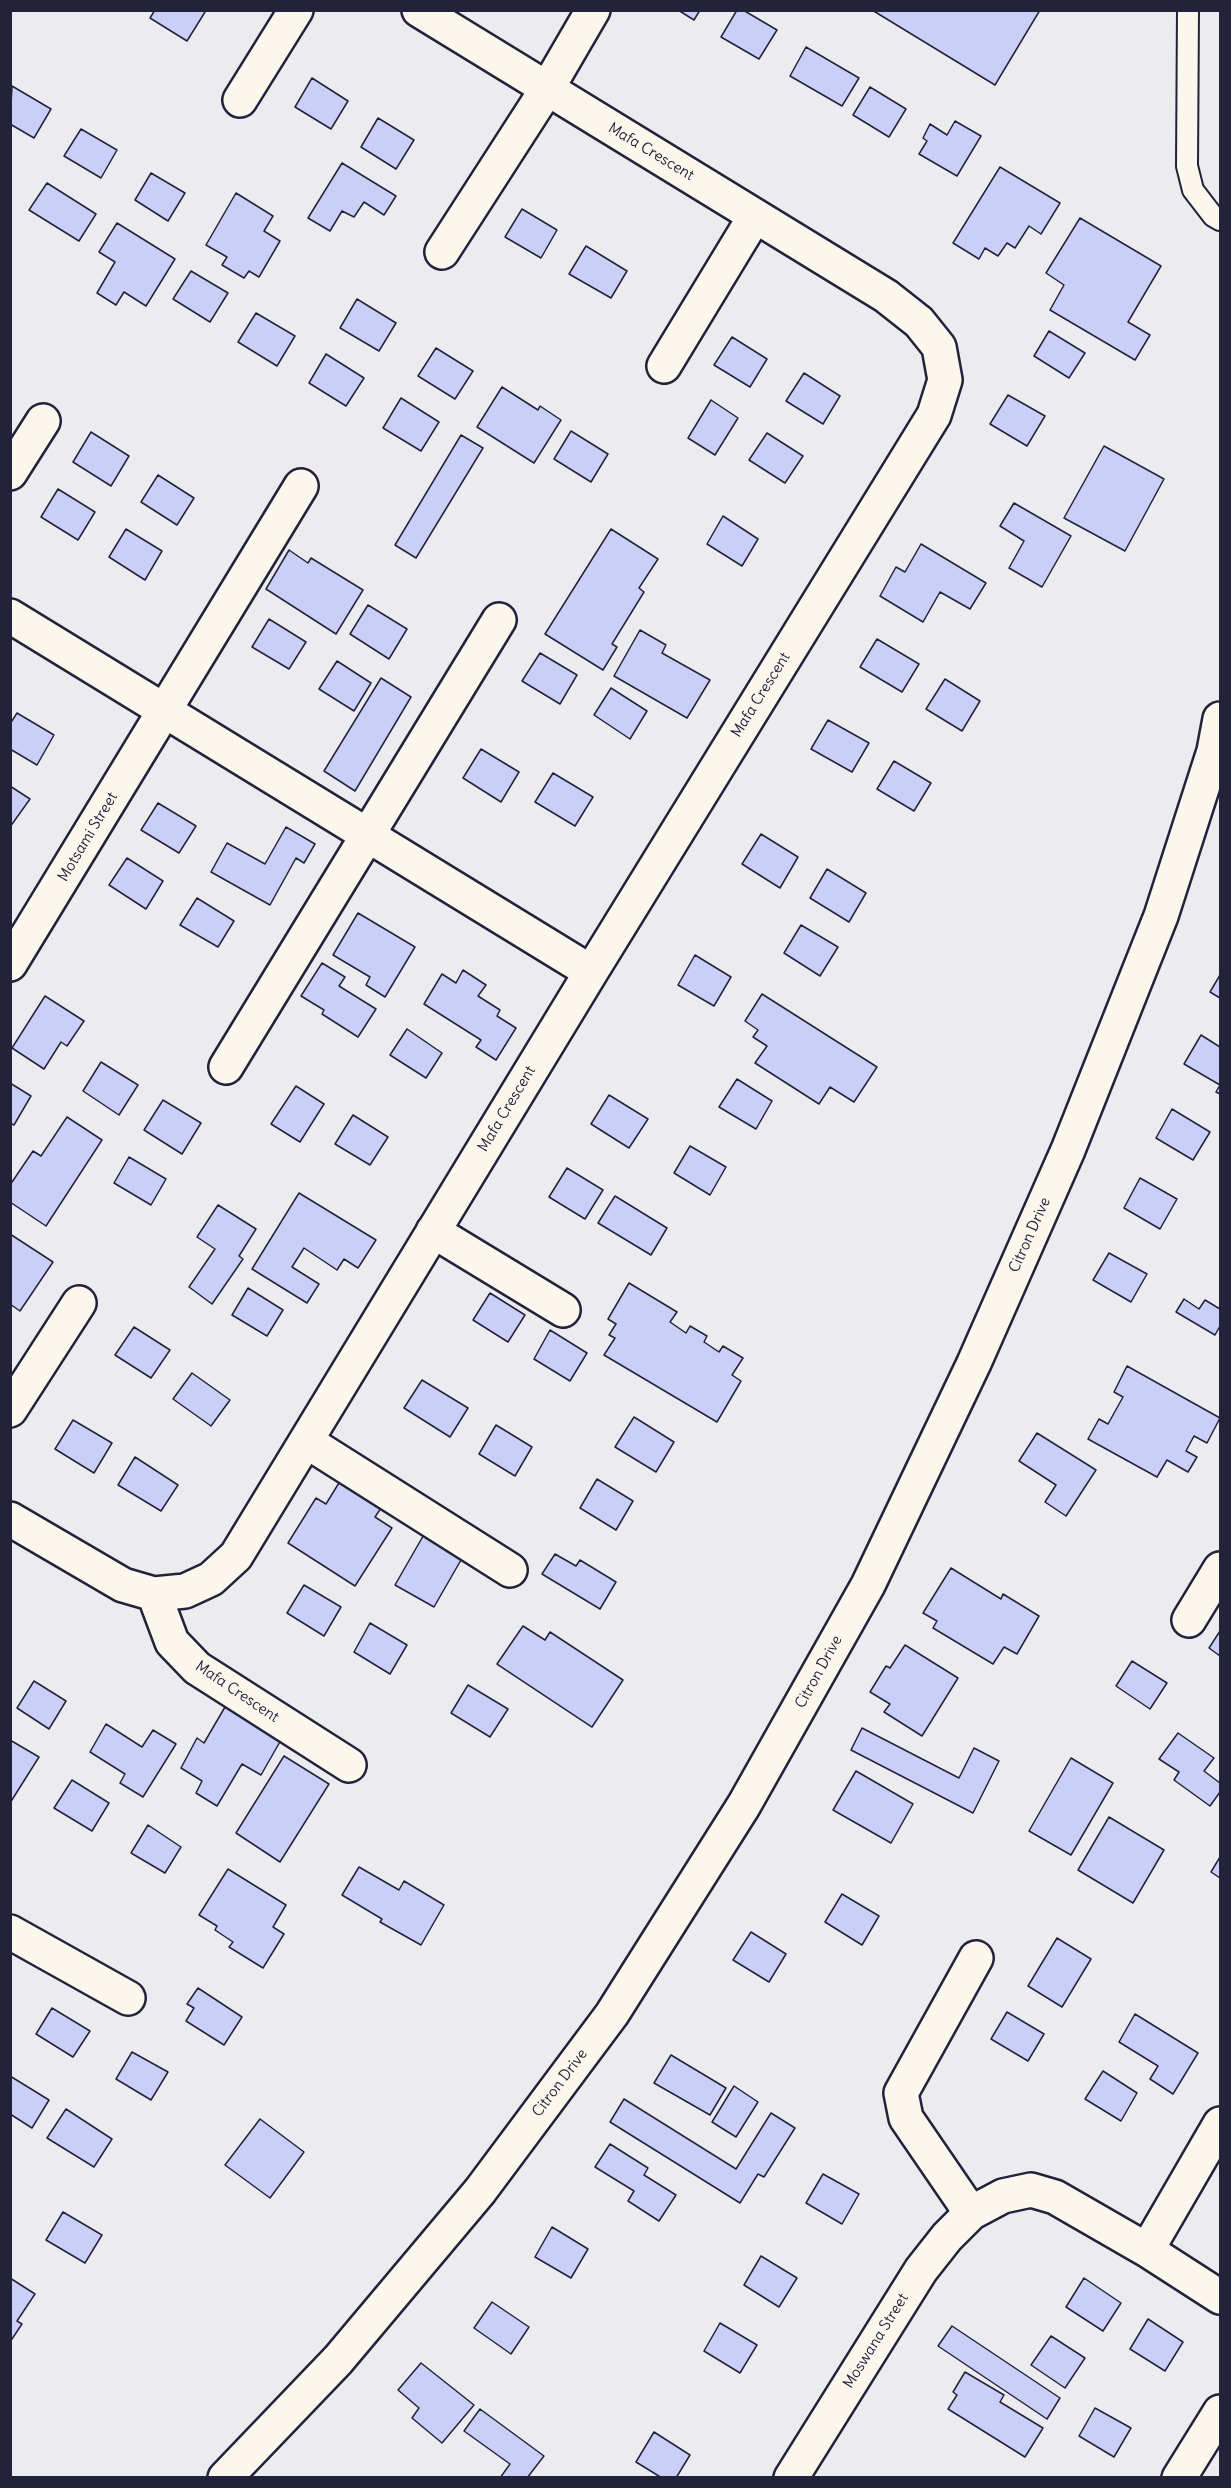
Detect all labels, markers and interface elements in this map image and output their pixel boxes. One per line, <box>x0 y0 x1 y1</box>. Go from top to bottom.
street label: Mafa Crescent <box>605 119 697 185</box>
street label: Mafa Crescent <box>728 649 794 741</box>
street label: Motsami Street <box>54 789 122 885</box>
street label: Mafa Crescent <box>474 1063 540 1155</box>
street label: Citron Drive <box>1005 1195 1055 1275</box>
street label: Citron Drive <box>792 1632 846 1712</box>
street label: Mafa Crescent <box>192 1657 282 1727</box>
street label: Citron Drive <box>529 2045 591 2121</box>
street label: Moswana Street <box>840 2290 912 2392</box>

